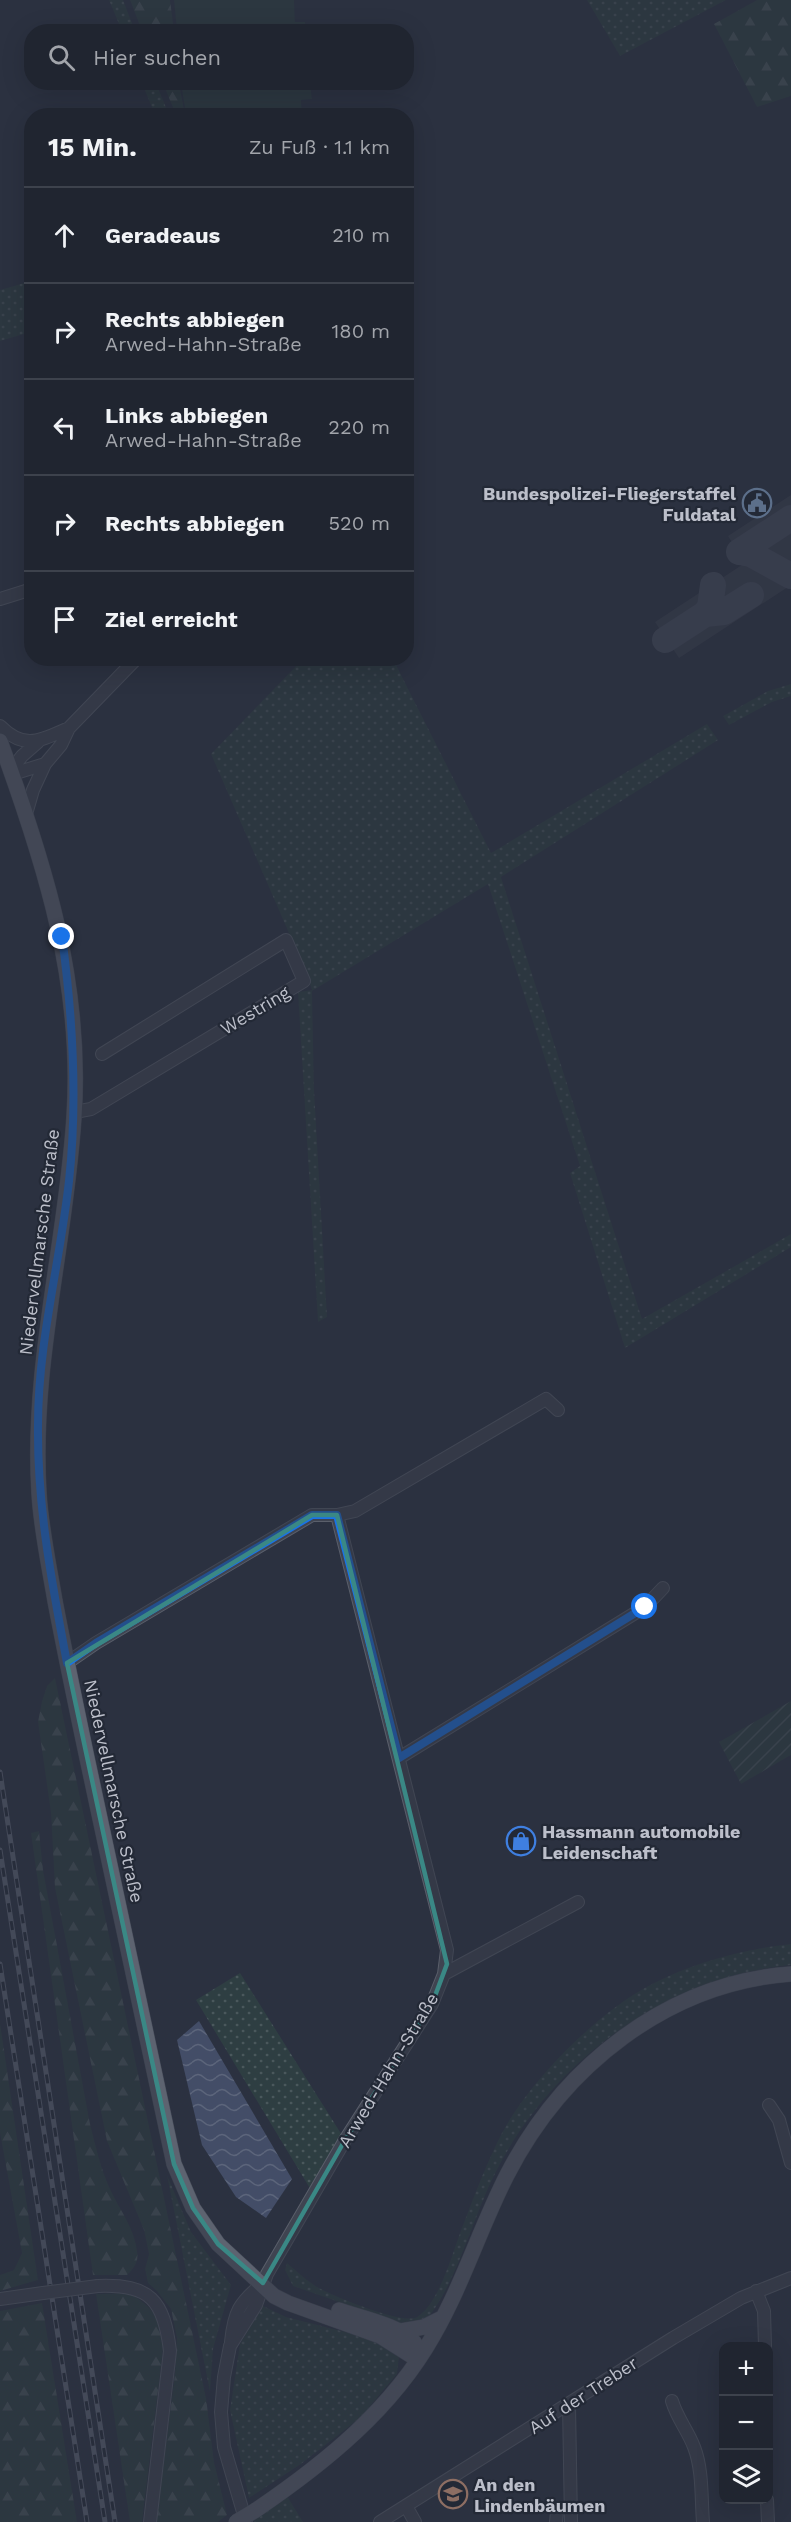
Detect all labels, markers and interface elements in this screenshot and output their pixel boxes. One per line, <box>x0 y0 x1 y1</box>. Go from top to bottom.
search box <box>24 24 414 90</box>
icon: search <box>45 41 78 74</box>
text: Hier suchen <box>93 45 221 70</box>
text: 15 Min. <box>48 132 137 162</box>
text: Zu Fuß · 1.1 km <box>249 135 390 159</box>
icon: ahead <box>48 219 81 252</box>
text: Geradeaus <box>105 223 220 248</box>
text: 210 m <box>332 223 390 247</box>
text: Rechts abbiegen <box>105 307 285 332</box>
icon: right <box>48 315 81 348</box>
text: 180 m <box>332 319 390 343</box>
text: Arwed-Hahn-Straße <box>105 332 302 356</box>
text: Links abbiegen <box>105 403 268 428</box>
icon: left <box>48 411 81 444</box>
text: 220 m <box>328 415 390 439</box>
text: Arwed-Hahn-Straße <box>105 428 302 452</box>
place label: Bundespolizei-Fliegerstaffel Fuldatal <box>483 483 736 525</box>
public building icon: Bundespolizei-Fliegerstaffel Fuldatal <box>741 487 773 519</box>
icon: right <box>48 507 81 540</box>
text: Rechts abbiegen <box>105 511 285 536</box>
text: 520 m <box>328 511 390 535</box>
icon: arrive <box>48 603 81 636</box>
text: Ziel erreicht <box>105 607 238 632</box>
route end <box>48 923 74 949</box>
street label: Westring <box>217 981 294 1039</box>
street label: Niedervellmarsche Straße <box>15 1128 63 1356</box>
route start <box>631 1593 657 1619</box>
street label: Niedervellmarsche Straße <box>80 1678 148 1904</box>
place label: Hassmann automobile Leidenschaft <box>542 1821 741 1863</box>
shop icon: Hassmann automobile Leidenschaft <box>505 1825 537 1857</box>
street label: Arwed-Hahn-Straße <box>333 1989 443 2151</box>
map controls <box>719 2342 773 2504</box>
button: + <box>719 2342 773 2396</box>
street label: Auf der Treber <box>525 2352 641 2438</box>
button: − <box>719 2396 773 2450</box>
button: layers <box>719 2450 773 2504</box>
place label: An den Lindenbäumen <box>474 2474 605 2516</box>
school or university icon: An den Lindenbäumen <box>437 2478 469 2510</box>

